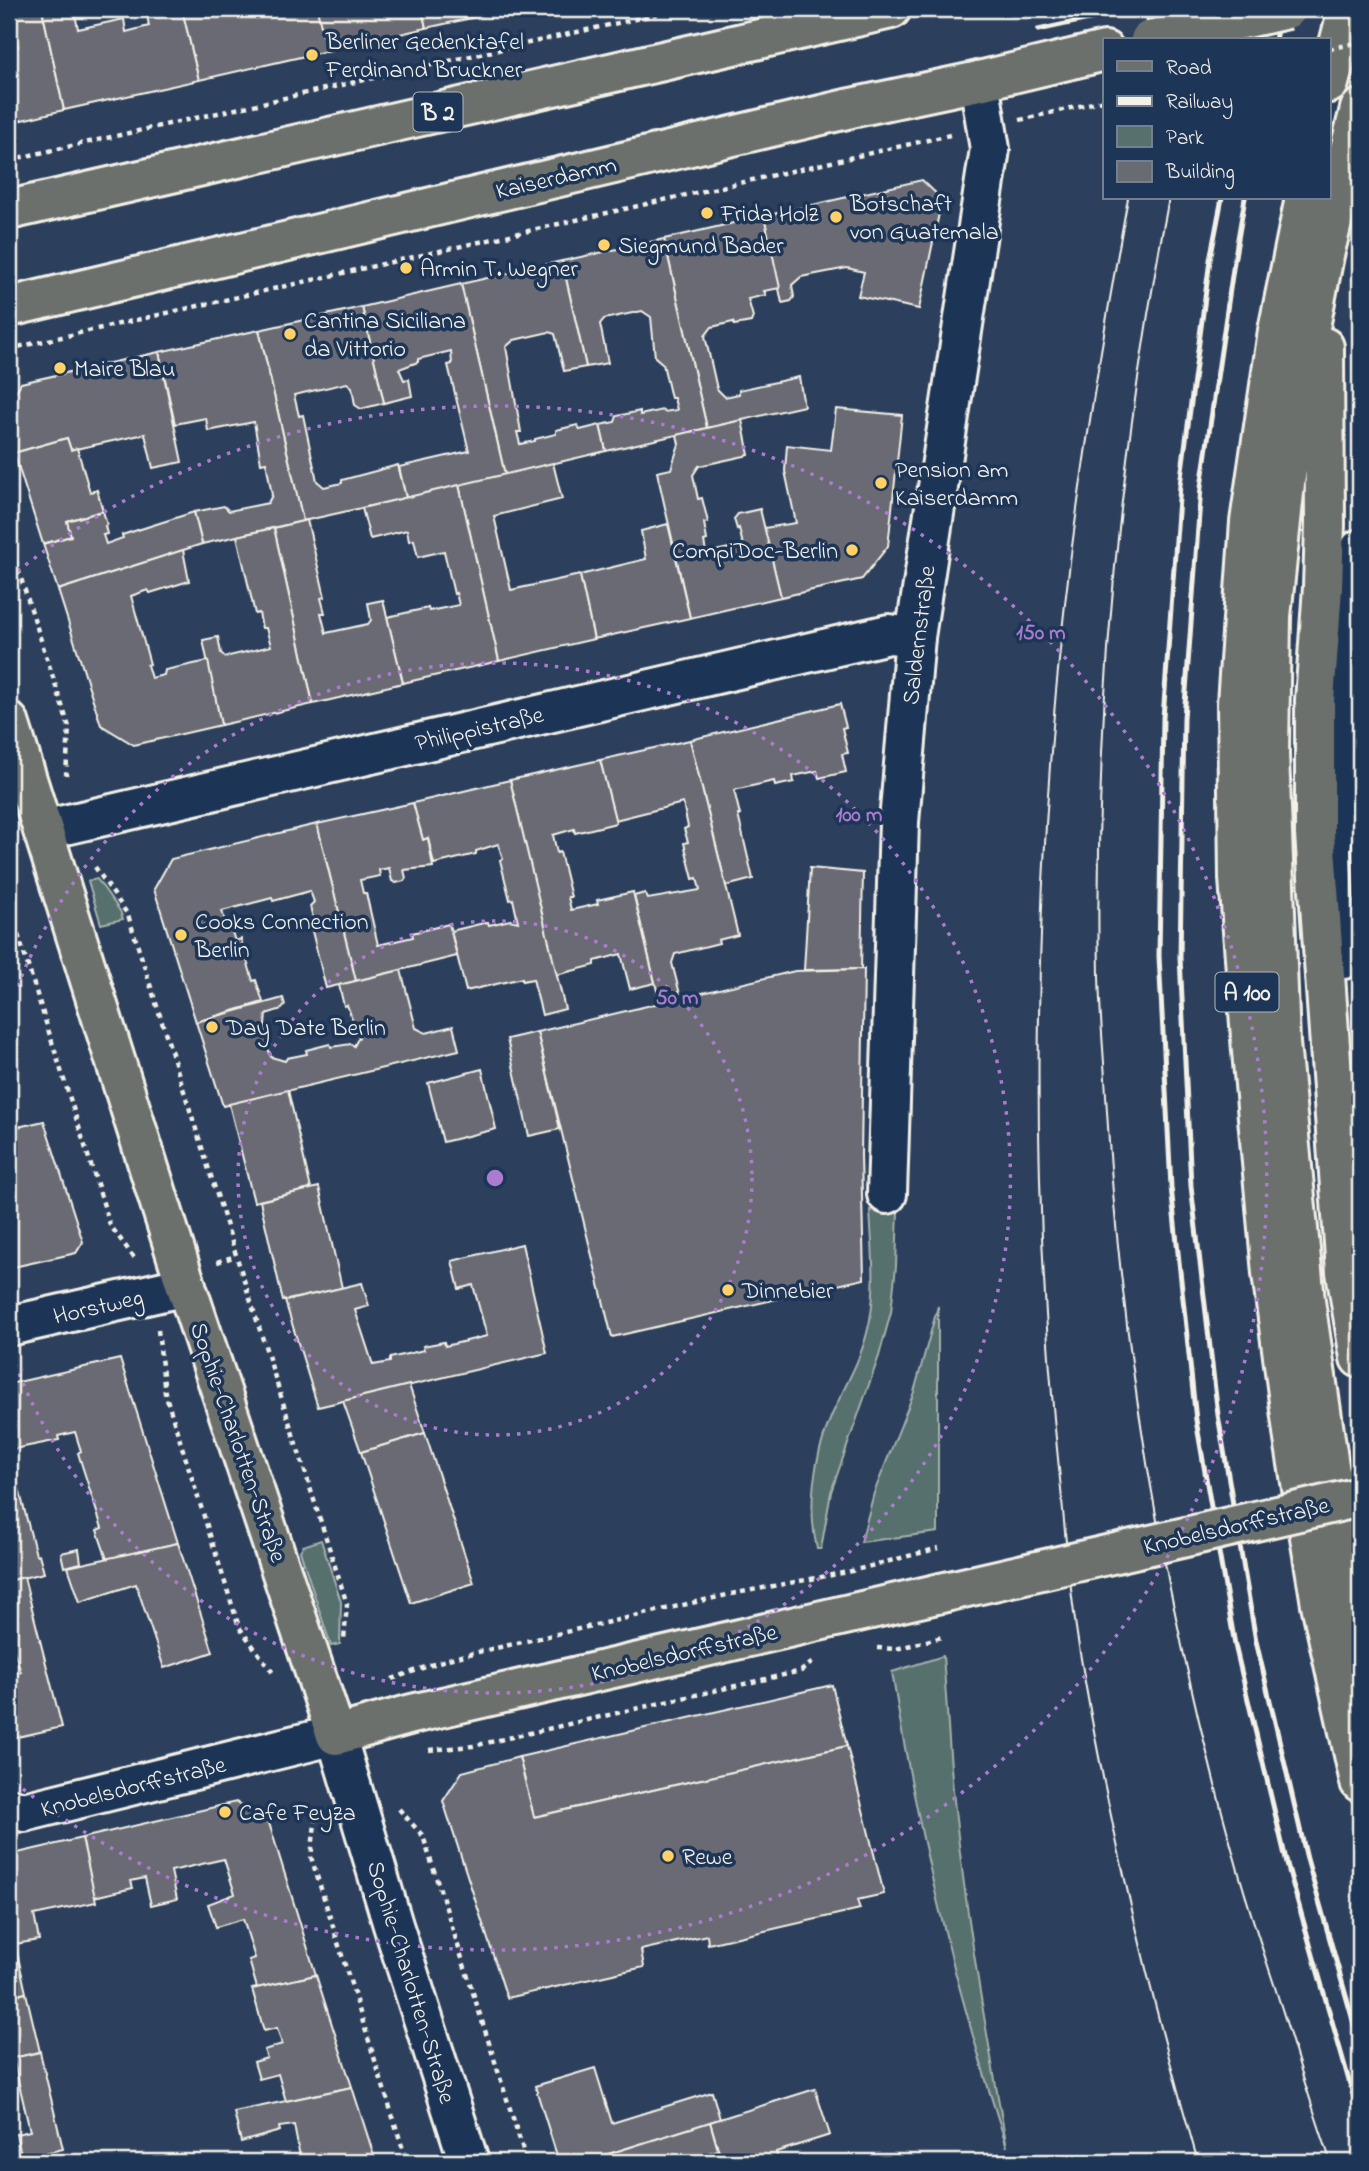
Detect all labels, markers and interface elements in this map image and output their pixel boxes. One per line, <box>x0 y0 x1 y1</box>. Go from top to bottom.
place label: Berliner Gedenktafel Ferdinand Bruckner <box>325 26 524 89</box>
legend <box>1103 38 1330 200</box>
marker: Berliner Gedenktafel Ferdinand Bruckner <box>304 47 320 63</box>
text: Road <box>1166 54 1212 84</box>
text: Railway <box>1166 88 1233 120</box>
road number: B 2 <box>414 92 462 132</box>
text: Park <box>1166 124 1205 154</box>
street label: Kaiserdamm <box>493 149 620 210</box>
text: Building <box>1165 158 1235 190</box>
place label: Botschaft von Guatemala <box>849 188 999 251</box>
place label: Frida Holz <box>720 198 820 233</box>
marker: Frida Holz <box>699 205 715 221</box>
marker: Botschaft von Guatemala <box>828 209 844 225</box>
place label: Siegmund Bader <box>618 230 784 265</box>
marker: Siegmund Bader <box>596 237 612 253</box>
place label: Armin T. Wegner <box>420 253 578 288</box>
marker: Armin T. Wegner <box>398 260 414 276</box>
place label: Cantina Siciliana da Vittorio <box>304 305 466 368</box>
marker: Cantina Siciliana da Vittorio <box>282 326 298 342</box>
place label: Maire Blau <box>74 353 175 388</box>
marker: Maire Blau <box>52 360 68 376</box>
place label: Pension am Kaiserdamm <box>895 454 1018 517</box>
marker: Pension am Kaiserdamm <box>873 475 889 491</box>
place label: CompiDoc-Berlin <box>672 535 838 570</box>
marker: CompiDoc-Berlin <box>844 542 860 558</box>
street label: Saldernstraße <box>895 564 946 707</box>
text: 150 m <box>1016 619 1066 649</box>
street label: Philippistraße <box>412 699 548 762</box>
text: 100 m <box>836 801 882 831</box>
place label: Cooks Connection Berlin <box>194 906 369 969</box>
marker: Cooks Connection Berlin <box>173 927 189 943</box>
road number: A 100 <box>1216 973 1278 1012</box>
text: 50 m <box>656 984 698 1014</box>
place label: Day Date Berlin <box>225 1012 386 1048</box>
marker: Day Date Berlin <box>204 1019 220 1035</box>
centre of rings <box>483 1166 507 1190</box>
place label: Dinnebier <box>741 1275 834 1310</box>
street label: Horstweg <box>50 1281 147 1336</box>
marker: Dinnebier <box>720 1282 736 1298</box>
street label: Sophie-Charlotten-Straße <box>179 1318 294 1568</box>
street label: Knobelsdorffstraße <box>1140 1489 1333 1566</box>
street label: Knobelsdorffstraße <box>588 1616 781 1693</box>
street label: Knobelsdorffstraße <box>37 1748 230 1828</box>
place label: Cafe Feyza <box>239 1797 356 1833</box>
marker: Cafe Feyza <box>217 1804 233 1820</box>
place label: Rewe <box>682 1841 733 1876</box>
marker: Rewe <box>660 1848 676 1864</box>
street label: Sophie-Charlotten-Straße <box>356 1857 463 2109</box>

